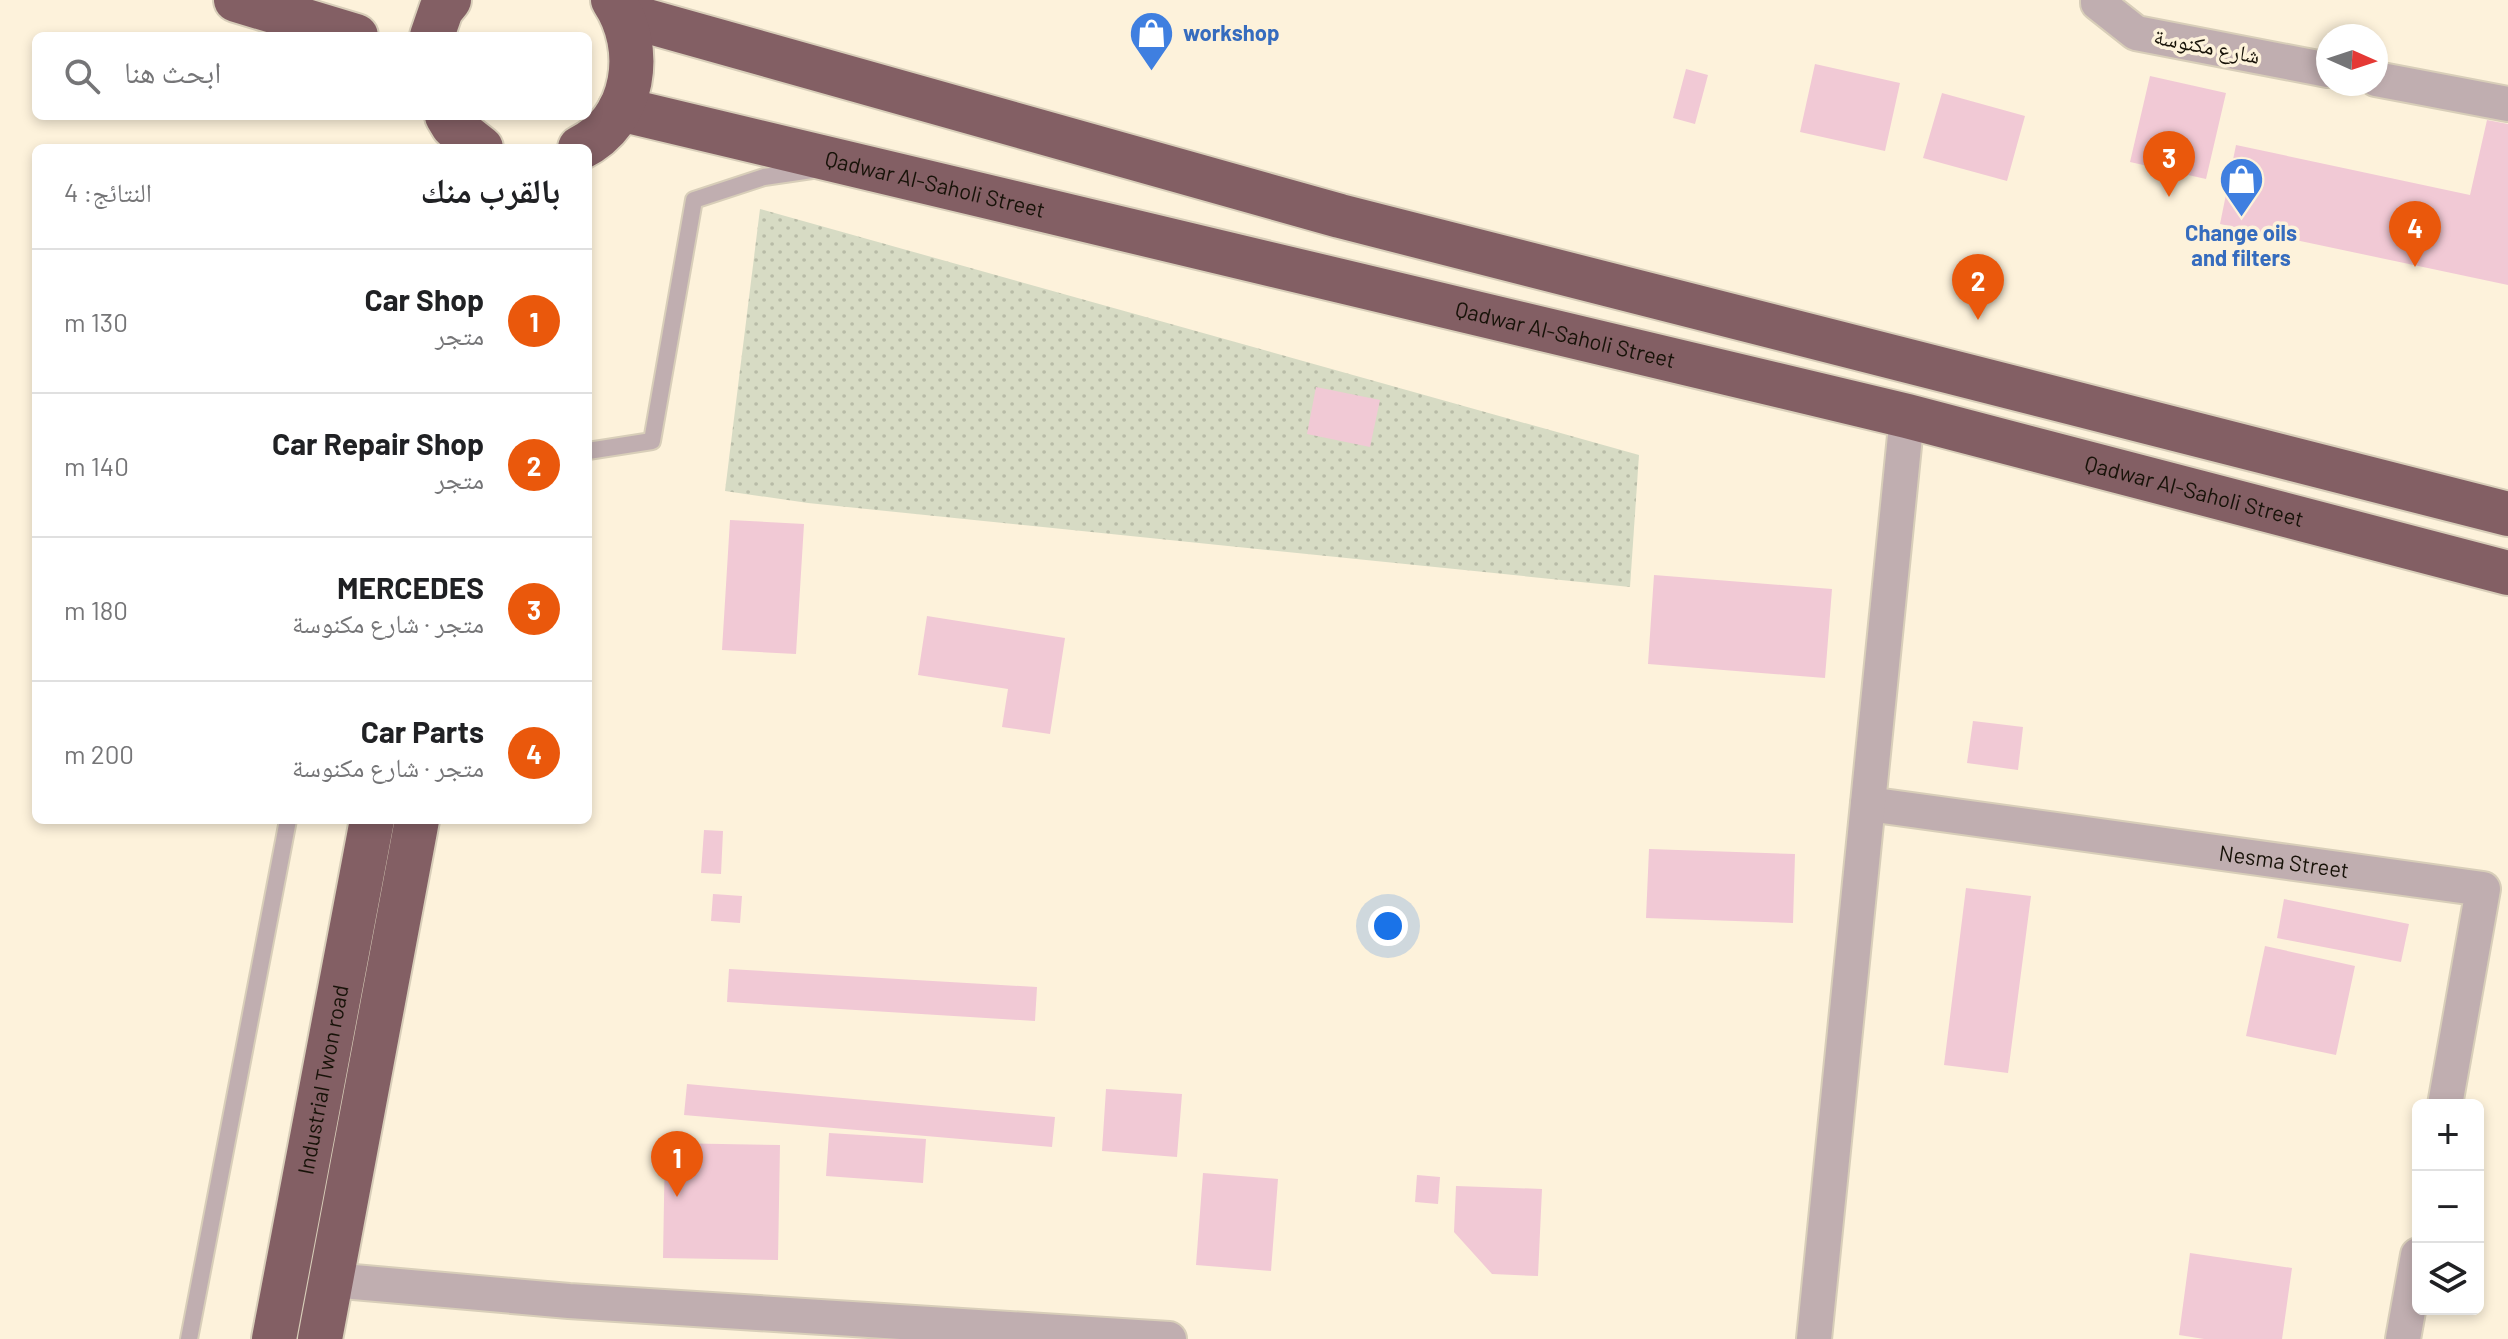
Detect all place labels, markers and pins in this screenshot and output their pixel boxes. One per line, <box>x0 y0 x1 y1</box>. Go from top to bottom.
shop icon: workshop <box>1128 9 1176 72</box>
place label: workshop <box>1183 19 1279 45</box>
pin: 3 <box>2143 131 2195 197</box>
shop icon: Change oils and filters <box>2217 156 2265 219</box>
pin: 4 <box>2389 201 2441 267</box>
place label: Change oils and filters <box>2185 219 2297 270</box>
pin: 2 <box>1952 254 2004 320</box>
pin: 1 <box>651 1131 703 1197</box>

